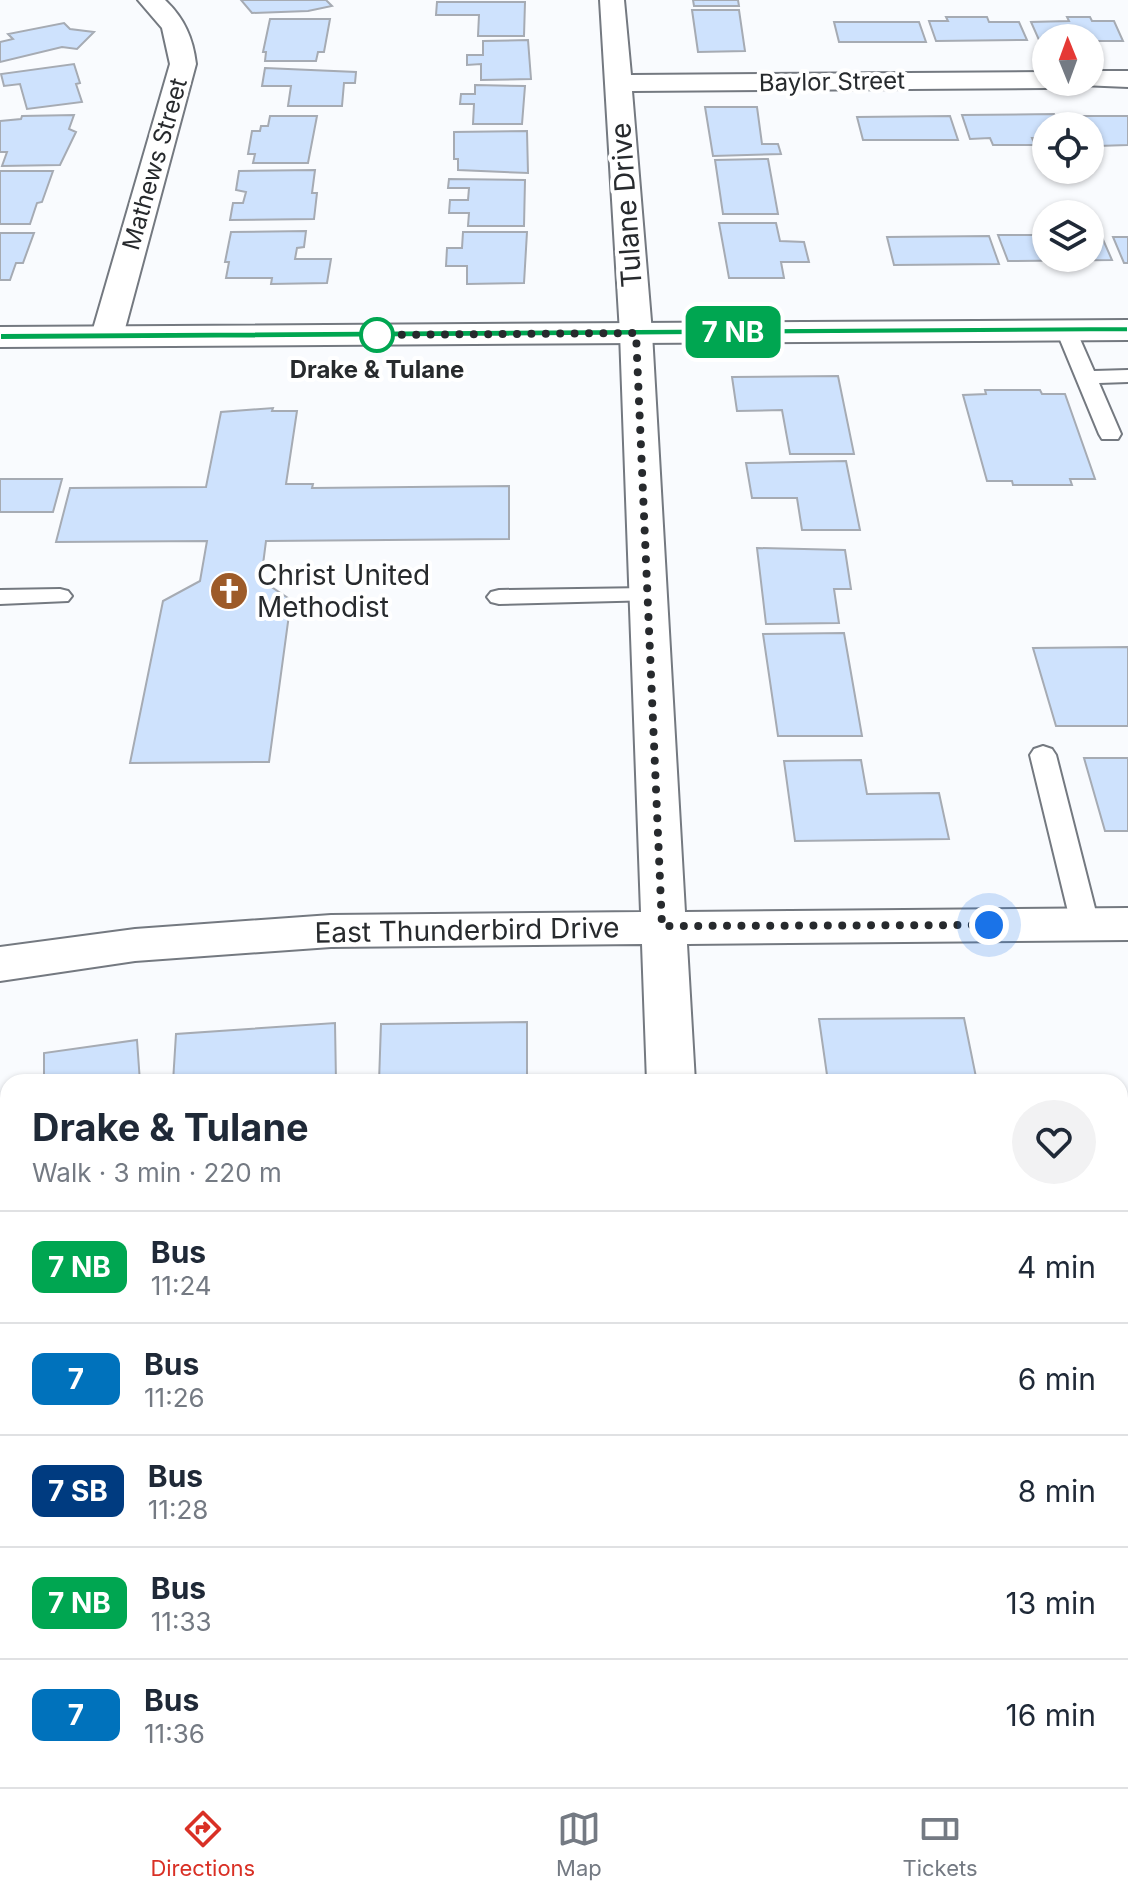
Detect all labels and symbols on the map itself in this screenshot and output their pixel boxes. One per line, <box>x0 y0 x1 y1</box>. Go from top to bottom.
north arrow <box>1032 24 1104 96</box>
street label: Baylor Street <box>759 66 905 97</box>
street label: Mathews Street <box>116 74 193 253</box>
street label: Tulane Drive <box>603 121 649 289</box>
line badge: 7 NB <box>677 306 789 358</box>
marker: Drake & Tulane <box>360 318 394 352</box>
place label: Drake & Tulane <box>290 355 464 384</box>
place label: Christ United Methodist <box>257 558 430 624</box>
church icon: Christ United Methodist <box>208 570 250 612</box>
your location <box>969 905 1009 945</box>
street label: East Thunderbird Drive <box>314 910 620 950</box>

